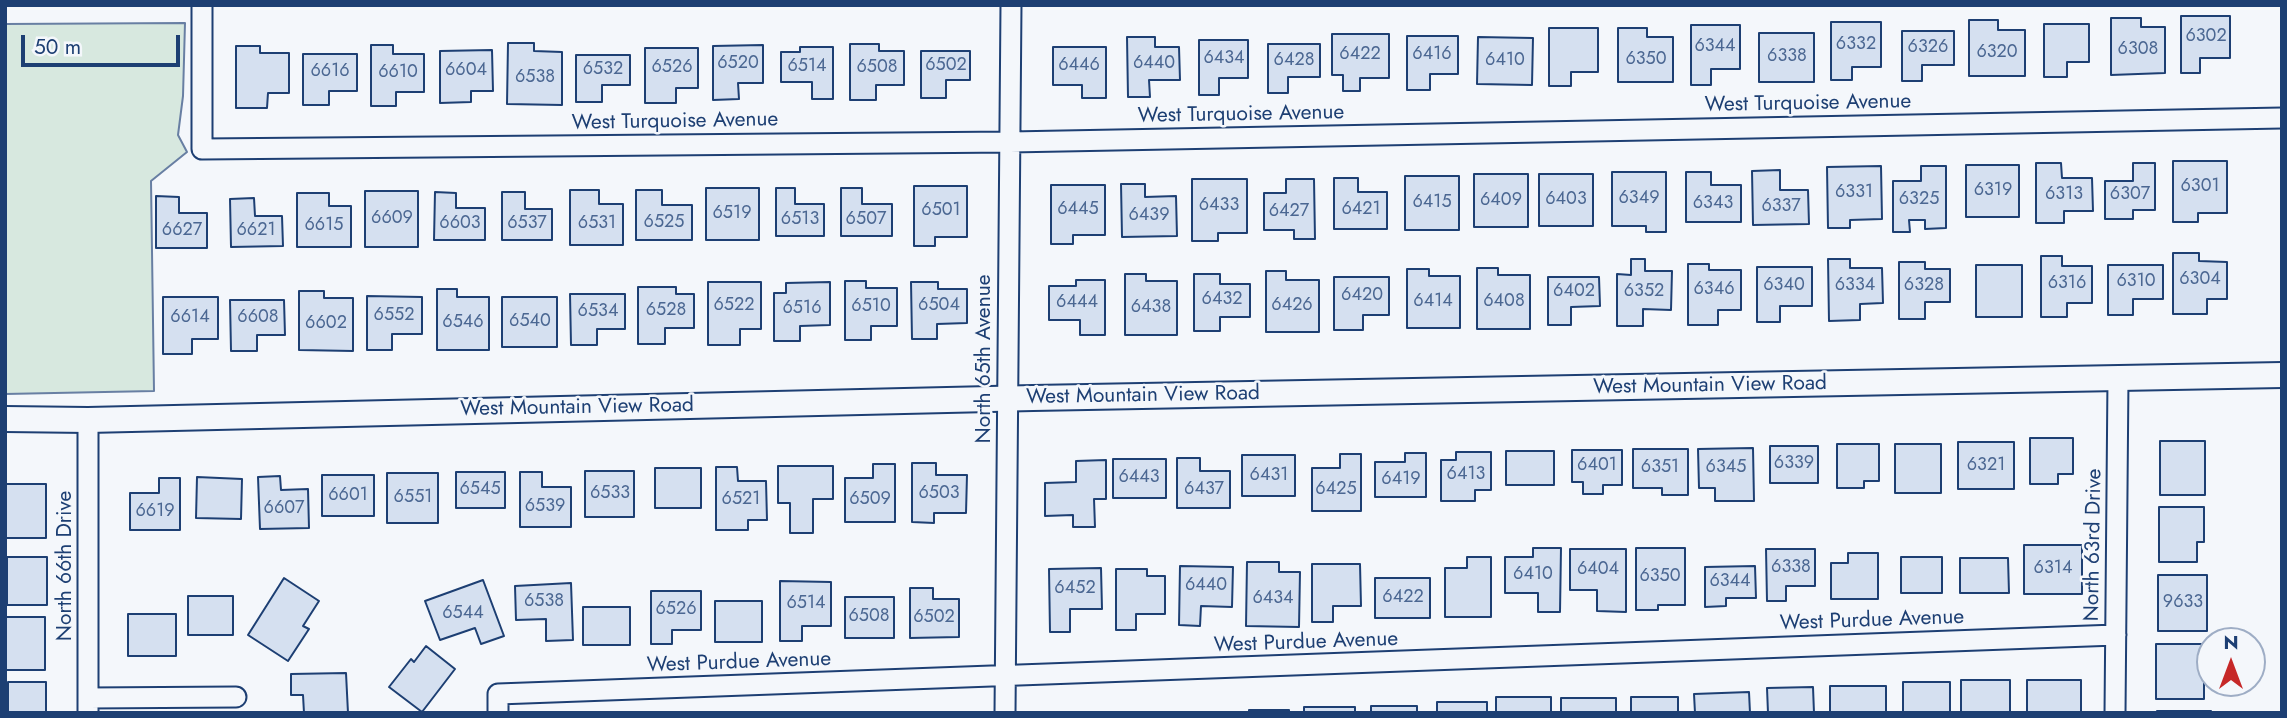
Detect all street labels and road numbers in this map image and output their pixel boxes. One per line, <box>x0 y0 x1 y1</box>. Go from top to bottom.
street label: West Turquoise Avenue <box>1704 90 1912 118</box>
street label: West Turquoise Avenue <box>1137 101 1345 129</box>
street label: West Turquoise Avenue <box>571 108 779 136</box>
street label: North 65th Avenue <box>972 274 998 444</box>
street label: West Mountain View Road <box>1593 371 1827 401</box>
street label: West Mountain View Road <box>1026 381 1260 411</box>
street label: West Mountain View Road <box>460 393 694 423</box>
street label: North 63rd Drive <box>2080 468 2108 622</box>
street label: North 66th Drive <box>53 491 79 641</box>
street label: West Purdue Avenue <box>1779 605 1965 637</box>
street label: West Purdue Avenue <box>1213 627 1399 659</box>
street label: West Purdue Avenue <box>646 647 832 679</box>

